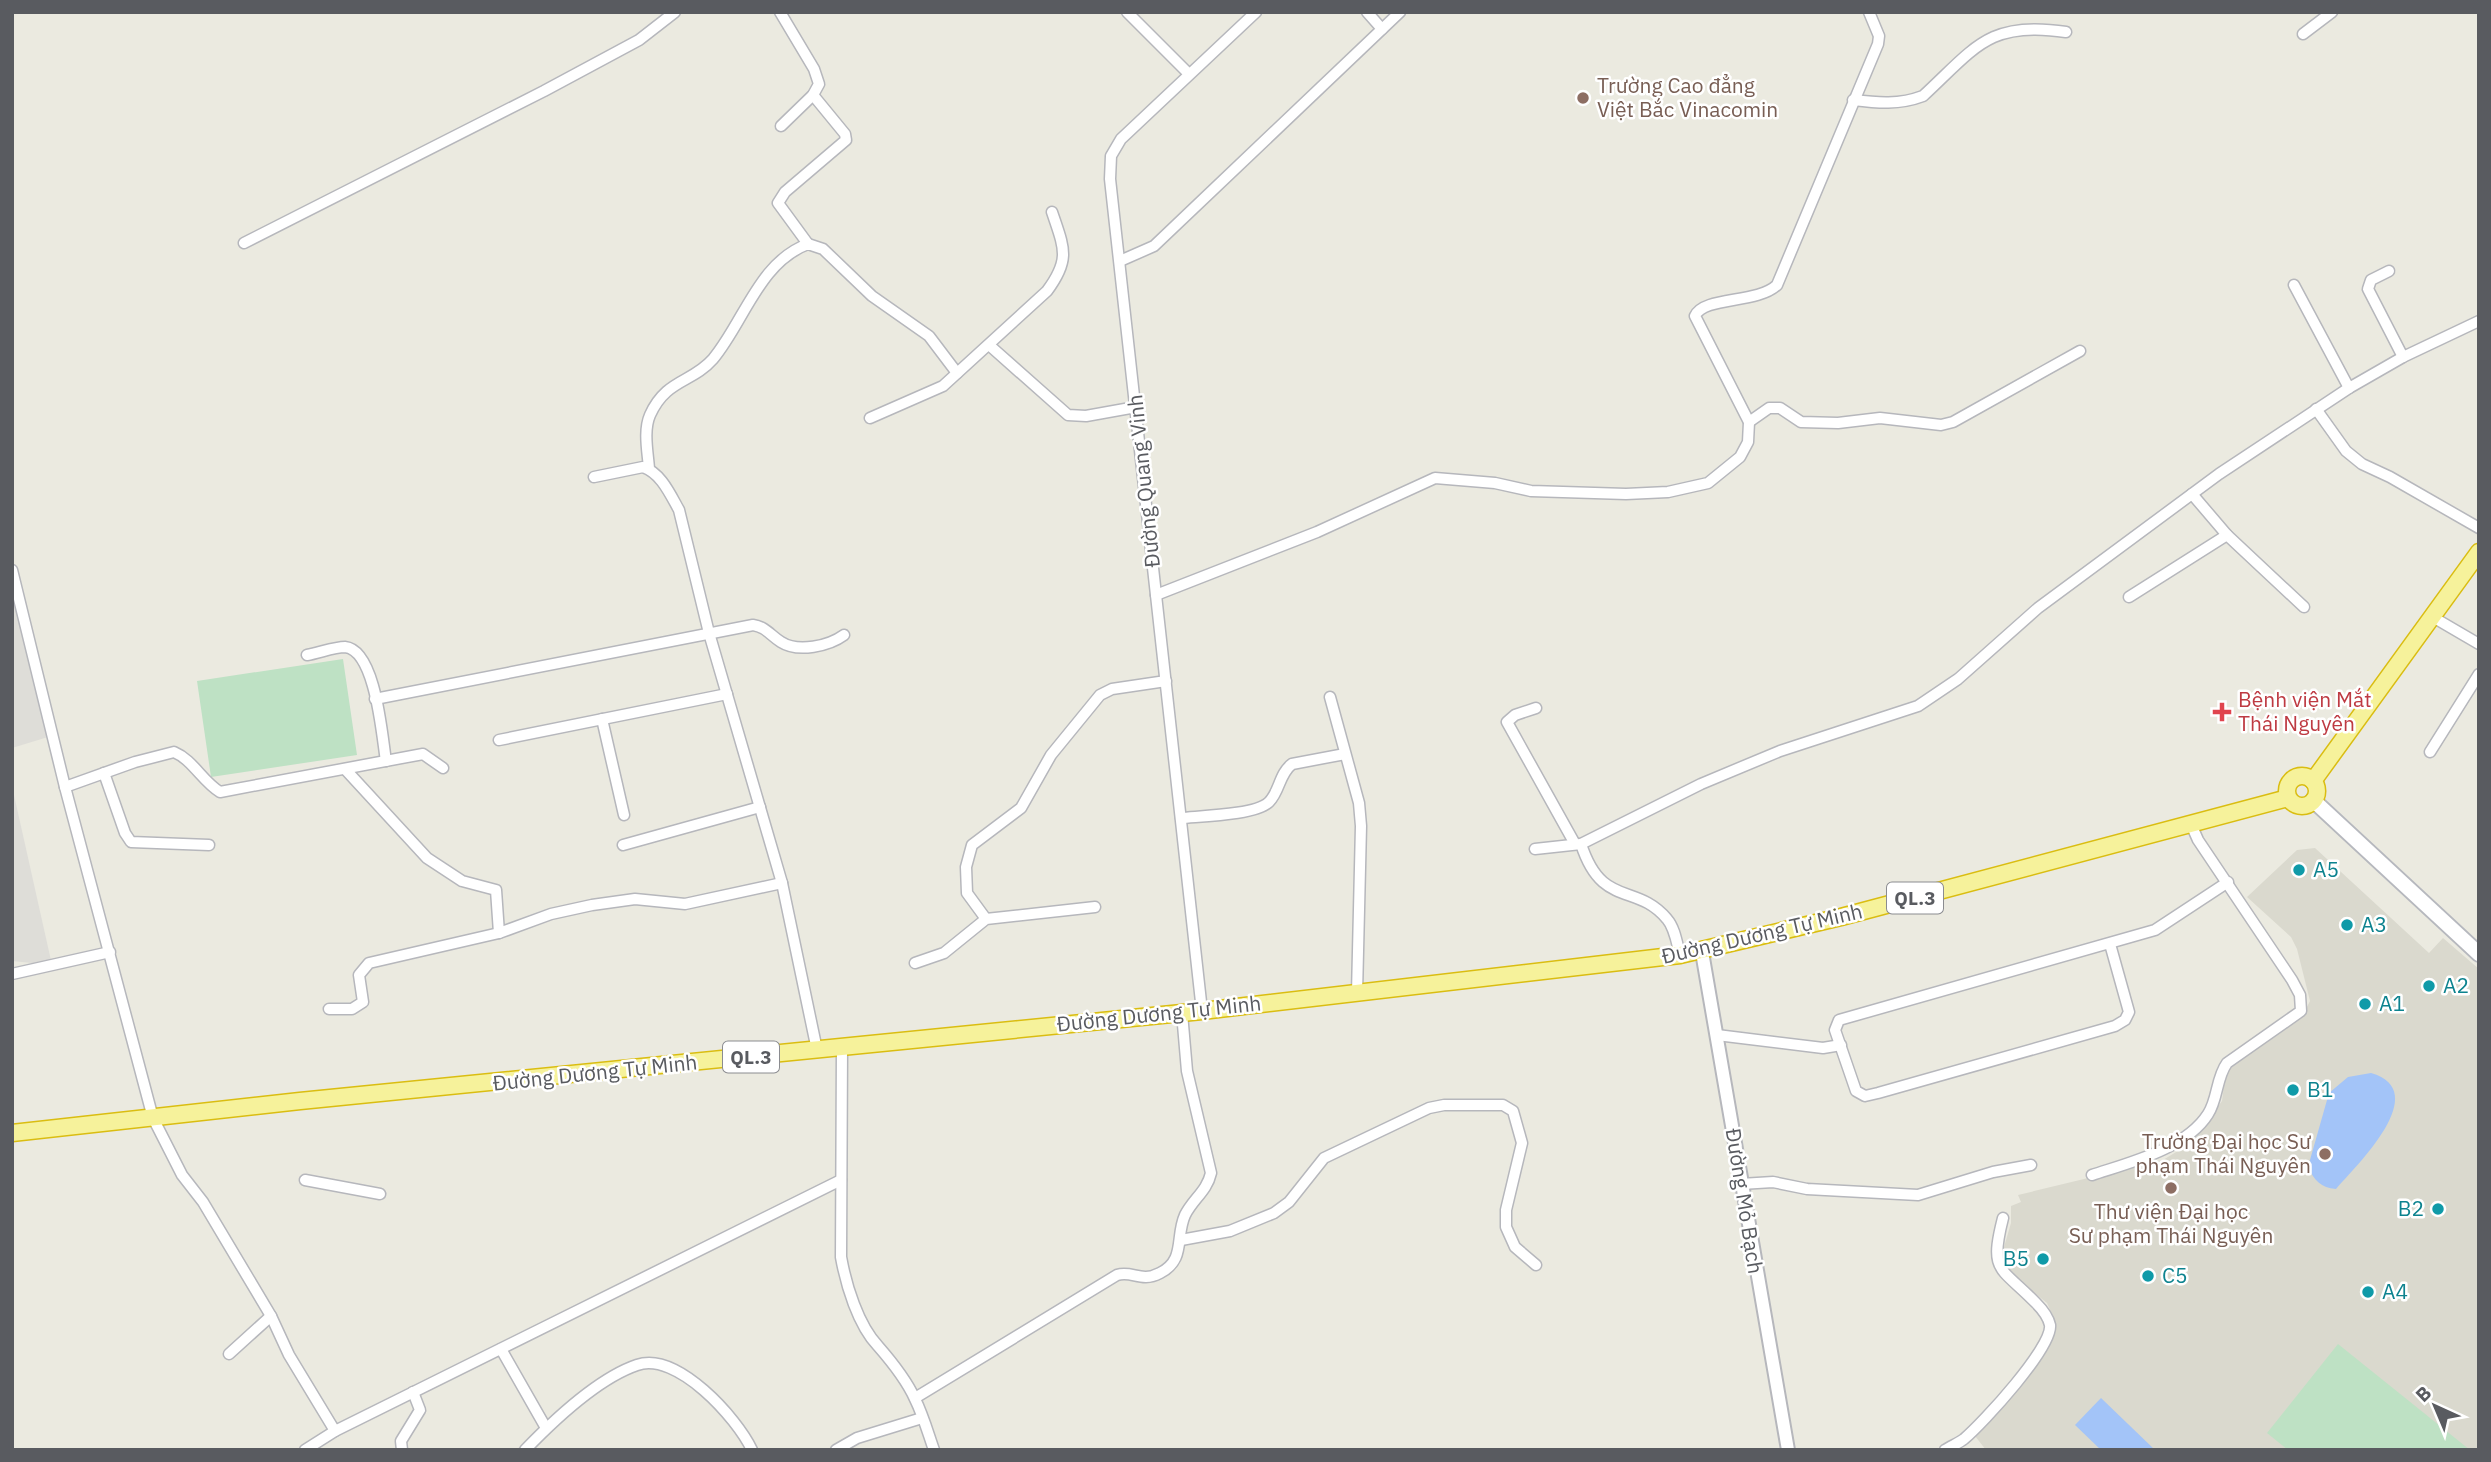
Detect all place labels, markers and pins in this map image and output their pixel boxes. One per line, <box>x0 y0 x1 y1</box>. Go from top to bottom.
place label: Trường Cao đẳng Việt Bắc Vinacomin <box>1597 71 1778 123</box>
marker: Trường Cao đẳng Việt Bắc Vinacomin <box>1575 90 1591 106</box>
place label: Bệnh viện Mắt Thái Nguyên <box>2238 685 2372 737</box>
marker: Bệnh viện Mắt Thái Nguyên <box>2212 702 2232 722</box>
place label: A5 <box>2313 855 2339 883</box>
marker: A5 <box>2291 862 2307 878</box>
place label: A3 <box>2361 910 2387 938</box>
marker: A3 <box>2339 917 2355 933</box>
place label: A2 <box>2443 971 2469 999</box>
marker: A2 <box>2421 978 2437 994</box>
place label: A1 <box>2379 989 2405 1017</box>
marker: A1 <box>2357 996 2373 1012</box>
place label: B1 <box>2307 1075 2333 1103</box>
marker: B1 <box>2285 1082 2301 1098</box>
place label: Trường Đại học Sư phạm Thái Nguyên <box>2135 1127 2311 1179</box>
marker: Trường Đại học Sư phạm Thái Nguyên <box>2317 1146 2333 1162</box>
marker: Thư viện Đại học Sư phạm Thái Nguyên <box>2163 1180 2179 1196</box>
place label: B2 <box>2398 1194 2424 1222</box>
place label: Thư viện Đại học Sư phạm Thái Nguyên <box>2069 1197 2273 1249</box>
marker: B2 <box>2430 1201 2446 1217</box>
place label: B5 <box>2003 1244 2029 1272</box>
marker: B5 <box>2035 1251 2051 1267</box>
place label: C5 <box>2162 1261 2188 1289</box>
marker: C5 <box>2140 1268 2156 1284</box>
place label: A4 <box>2382 1277 2408 1305</box>
marker: A4 <box>2360 1284 2376 1300</box>

